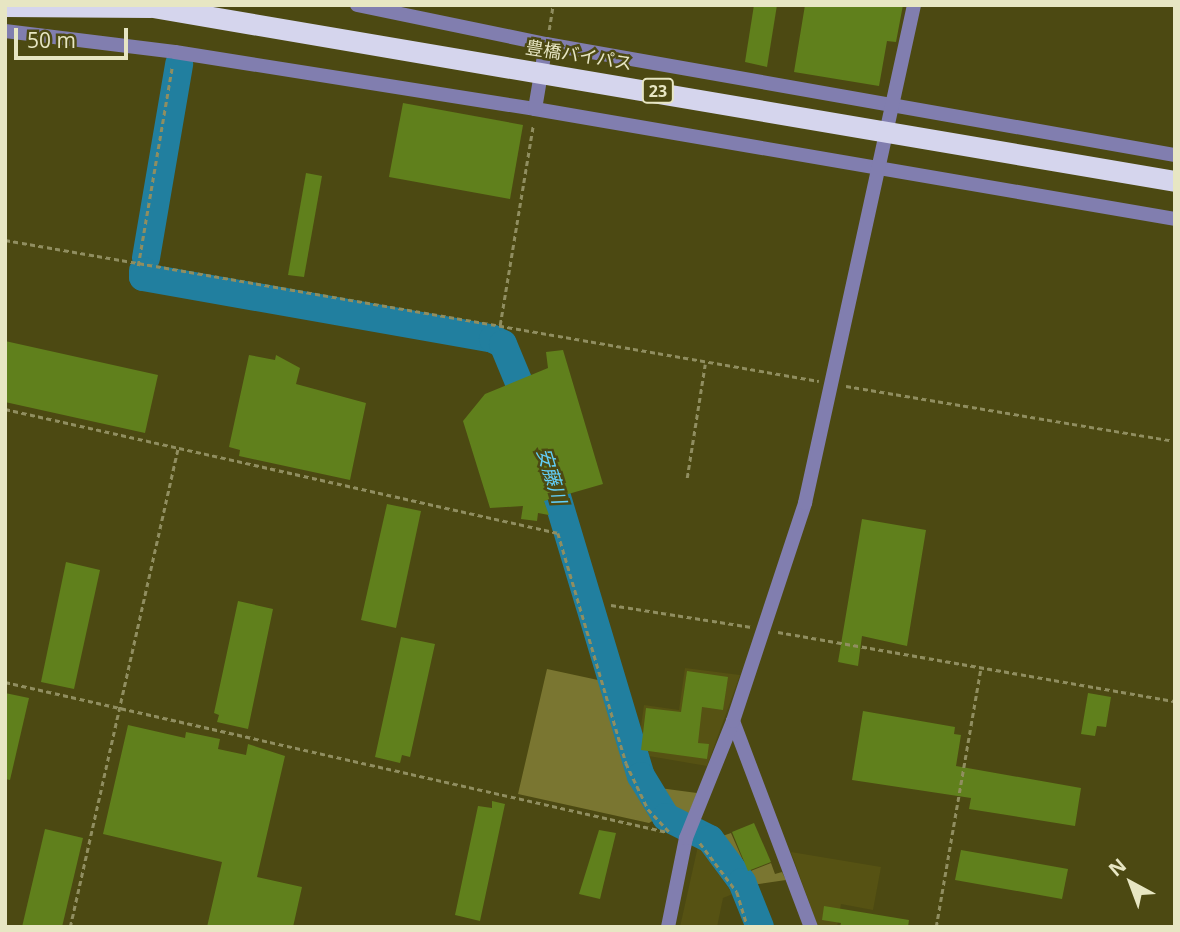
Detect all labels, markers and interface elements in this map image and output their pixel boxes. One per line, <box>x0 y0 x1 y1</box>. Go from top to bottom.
scale bar <box>18 14 131 58</box>
text: 50 m <box>27 26 76 54</box>
street label: 豊橋バイパス <box>524 36 634 74</box>
road number: 23 <box>640 78 676 104</box>
water label: 安藤川 <box>532 445 570 507</box>
north arrow <box>1096 848 1166 918</box>
text: N <box>1103 852 1132 882</box>

